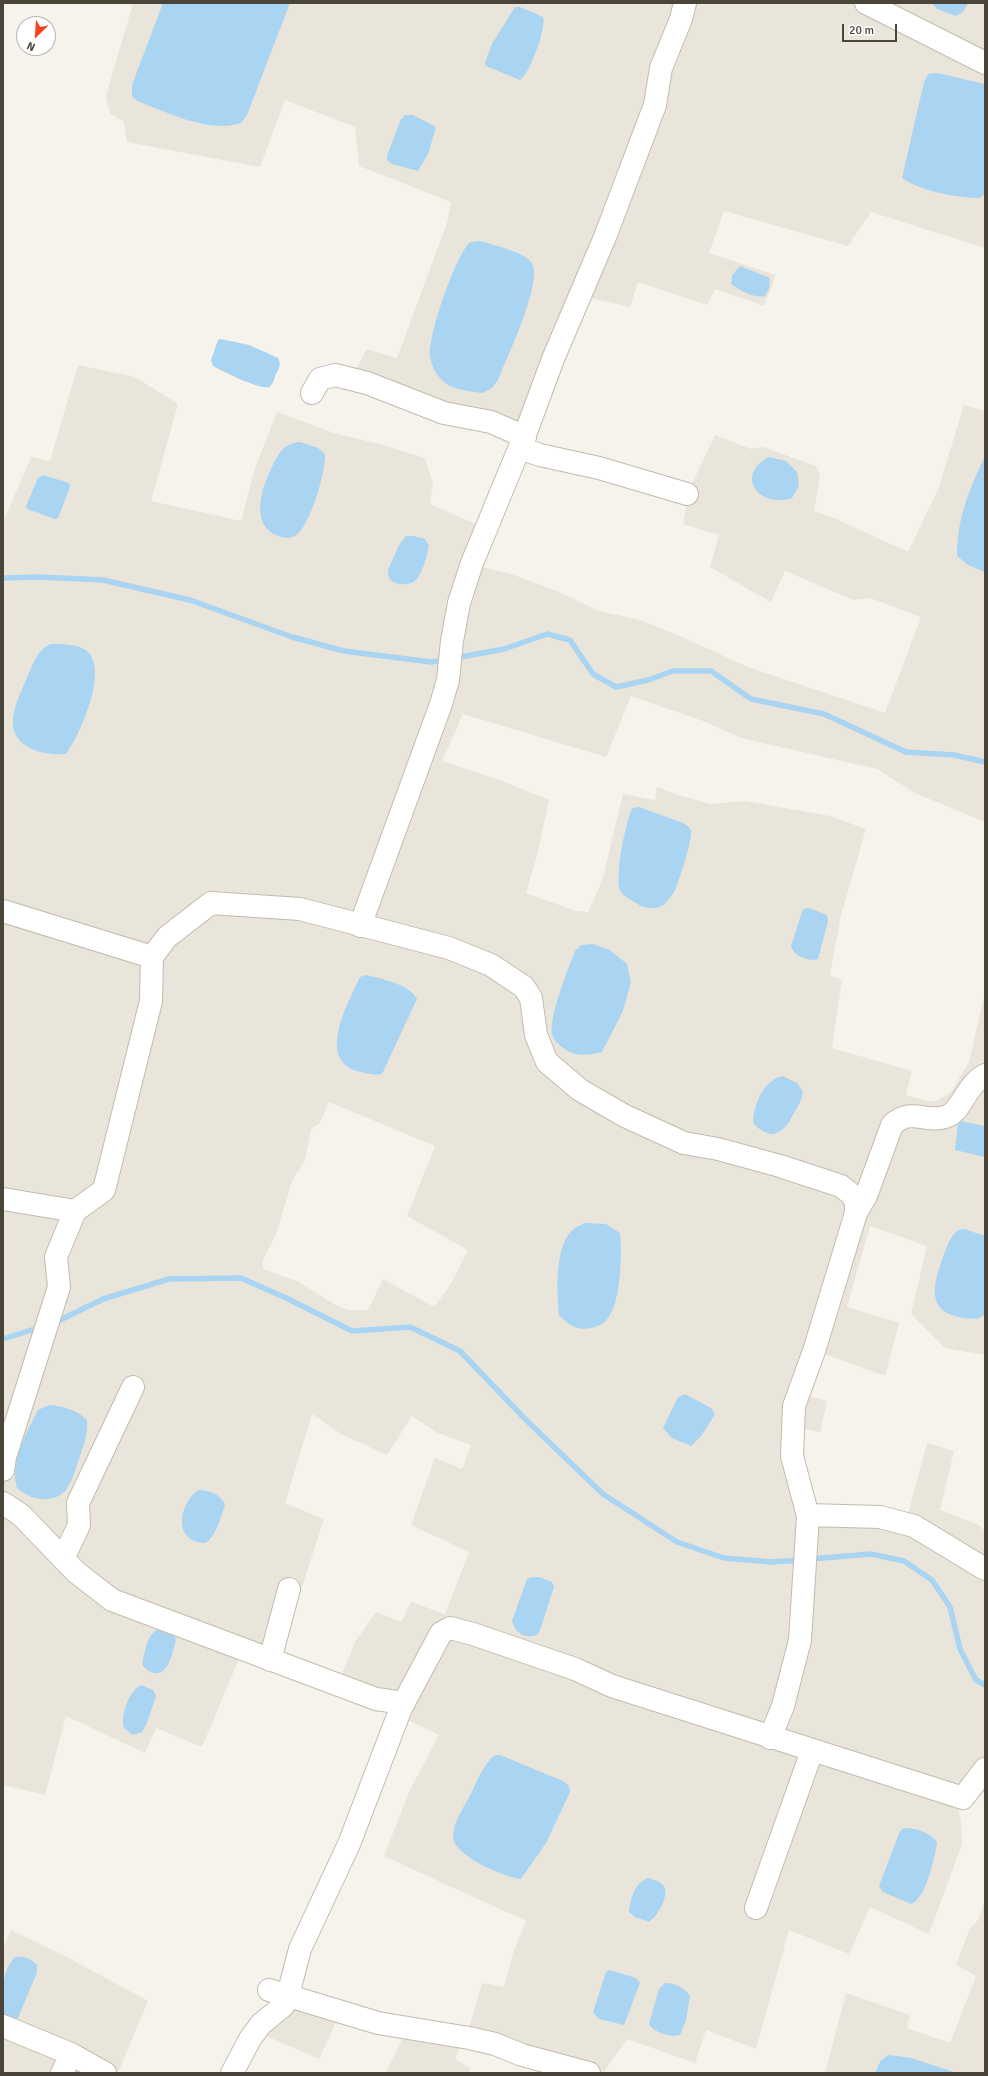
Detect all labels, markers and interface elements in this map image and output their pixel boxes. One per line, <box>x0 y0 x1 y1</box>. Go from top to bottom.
north arrow <box>16 16 56 56</box>
scale bar <box>844 16 899 42</box>
text: 20 m <box>849 23 874 38</box>
text: N <box>25 39 37 54</box>

